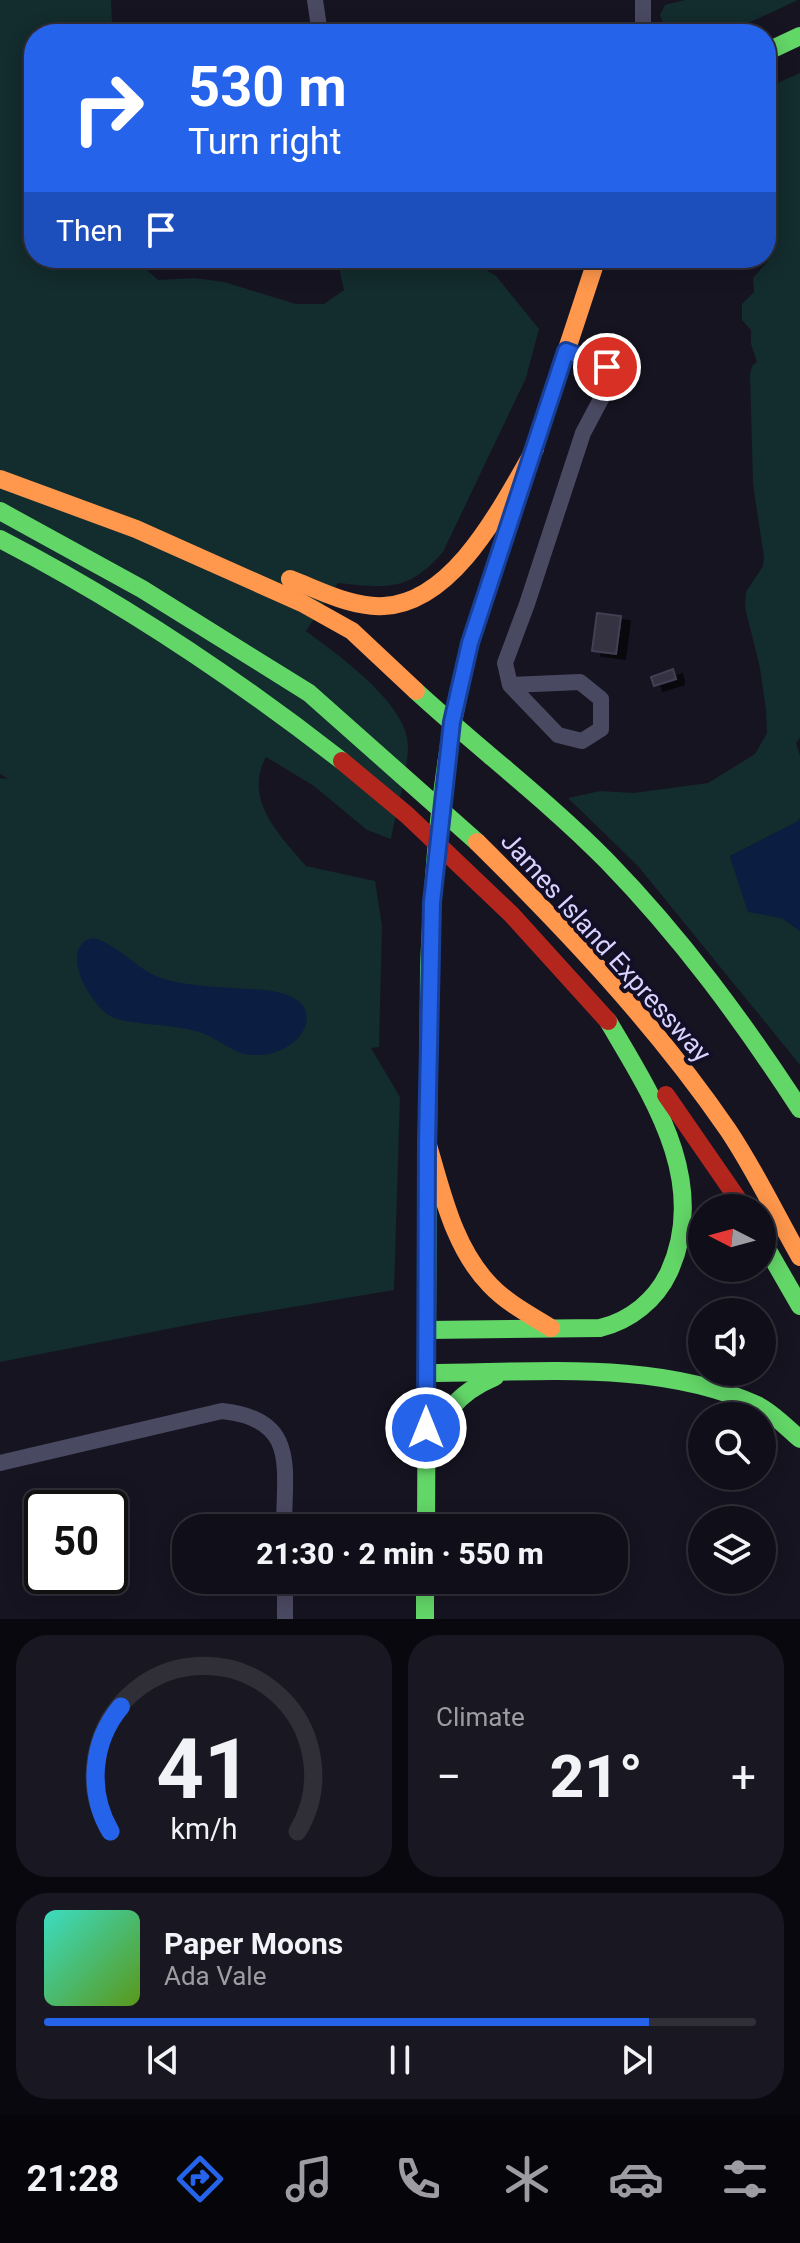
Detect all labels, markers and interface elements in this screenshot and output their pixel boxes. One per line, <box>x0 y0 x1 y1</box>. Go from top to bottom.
text: 530 m <box>188 54 347 120</box>
icon: right <box>56 56 160 160</box>
text: Turn right <box>188 121 341 163</box>
icon: arrive <box>139 208 183 252</box>
text: Then <box>56 213 123 248</box>
pin <box>573 333 641 401</box>
icon: arrive <box>585 345 629 389</box>
street label: James Island Expressway <box>495 826 717 1068</box>
north arrow <box>688 1194 776 1282</box>
map controls <box>688 1194 776 1594</box>
button: sound <box>688 1298 776 1386</box>
position arrow <box>384 1386 468 1470</box>
button: search <box>688 1402 776 1490</box>
speed limit sign: 50 <box>24 1490 128 1594</box>
button: layers <box>688 1506 776 1594</box>
text: 21:30 · 2 min · 550 m <box>256 1536 544 1571</box>
text: Climate <box>436 1702 525 1732</box>
text: 41 <box>156 1721 252 1818</box>
text: 21° <box>550 1741 643 1812</box>
text: − <box>436 1751 461 1803</box>
text: + <box>731 1751 756 1803</box>
text: km/h <box>170 1812 238 1846</box>
text: Paper Moons <box>164 1926 343 1961</box>
text: Ada Vale <box>164 1961 266 1991</box>
icon: previous <box>141 2038 185 2082</box>
icon: pause <box>378 2038 422 2082</box>
icon: next <box>615 2038 659 2082</box>
icon: directions <box>172 2151 228 2207</box>
icon: music <box>281 2151 337 2207</box>
icon: phone <box>390 2151 446 2207</box>
icon: climate <box>499 2151 555 2207</box>
icon: car <box>608 2151 664 2207</box>
icon: filters <box>717 2151 773 2207</box>
text: 21:28 <box>27 2158 119 2200</box>

